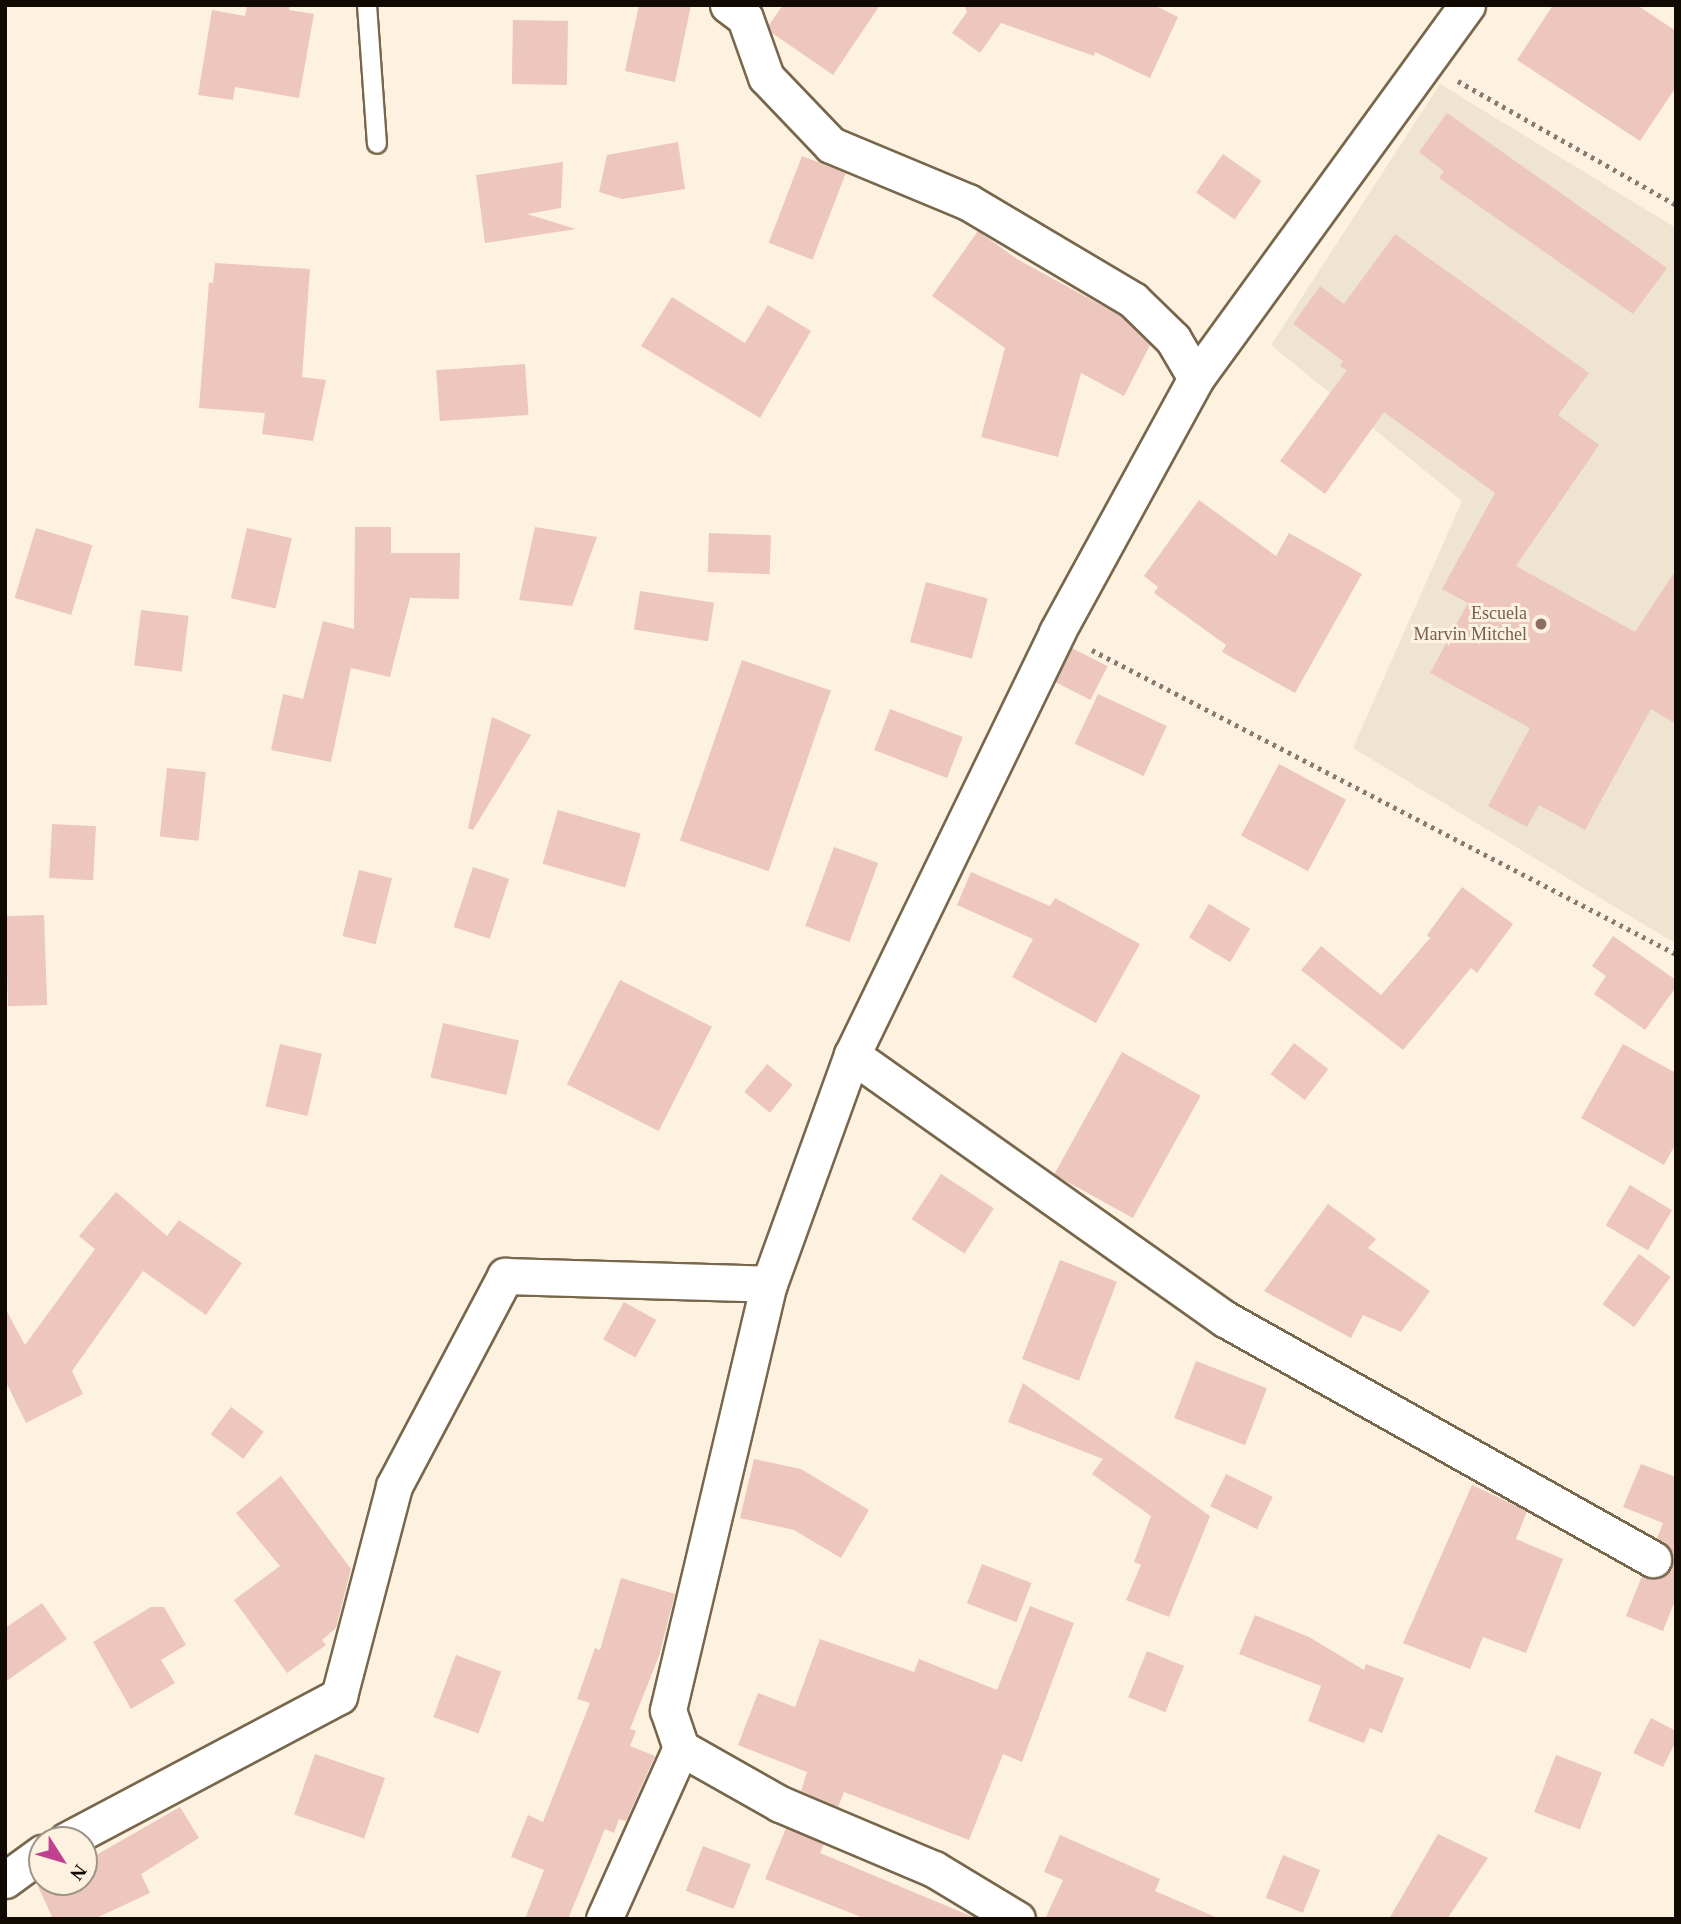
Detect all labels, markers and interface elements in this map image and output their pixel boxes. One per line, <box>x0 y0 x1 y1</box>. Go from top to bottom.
place label: Escuela Marvin Mitchel <box>1414 603 1527 646</box>
marker: Escuela Marvin Mitchel <box>1533 616 1549 632</box>
north arrow <box>28 1826 98 1896</box>
text: N <box>66 1861 91 1885</box>

